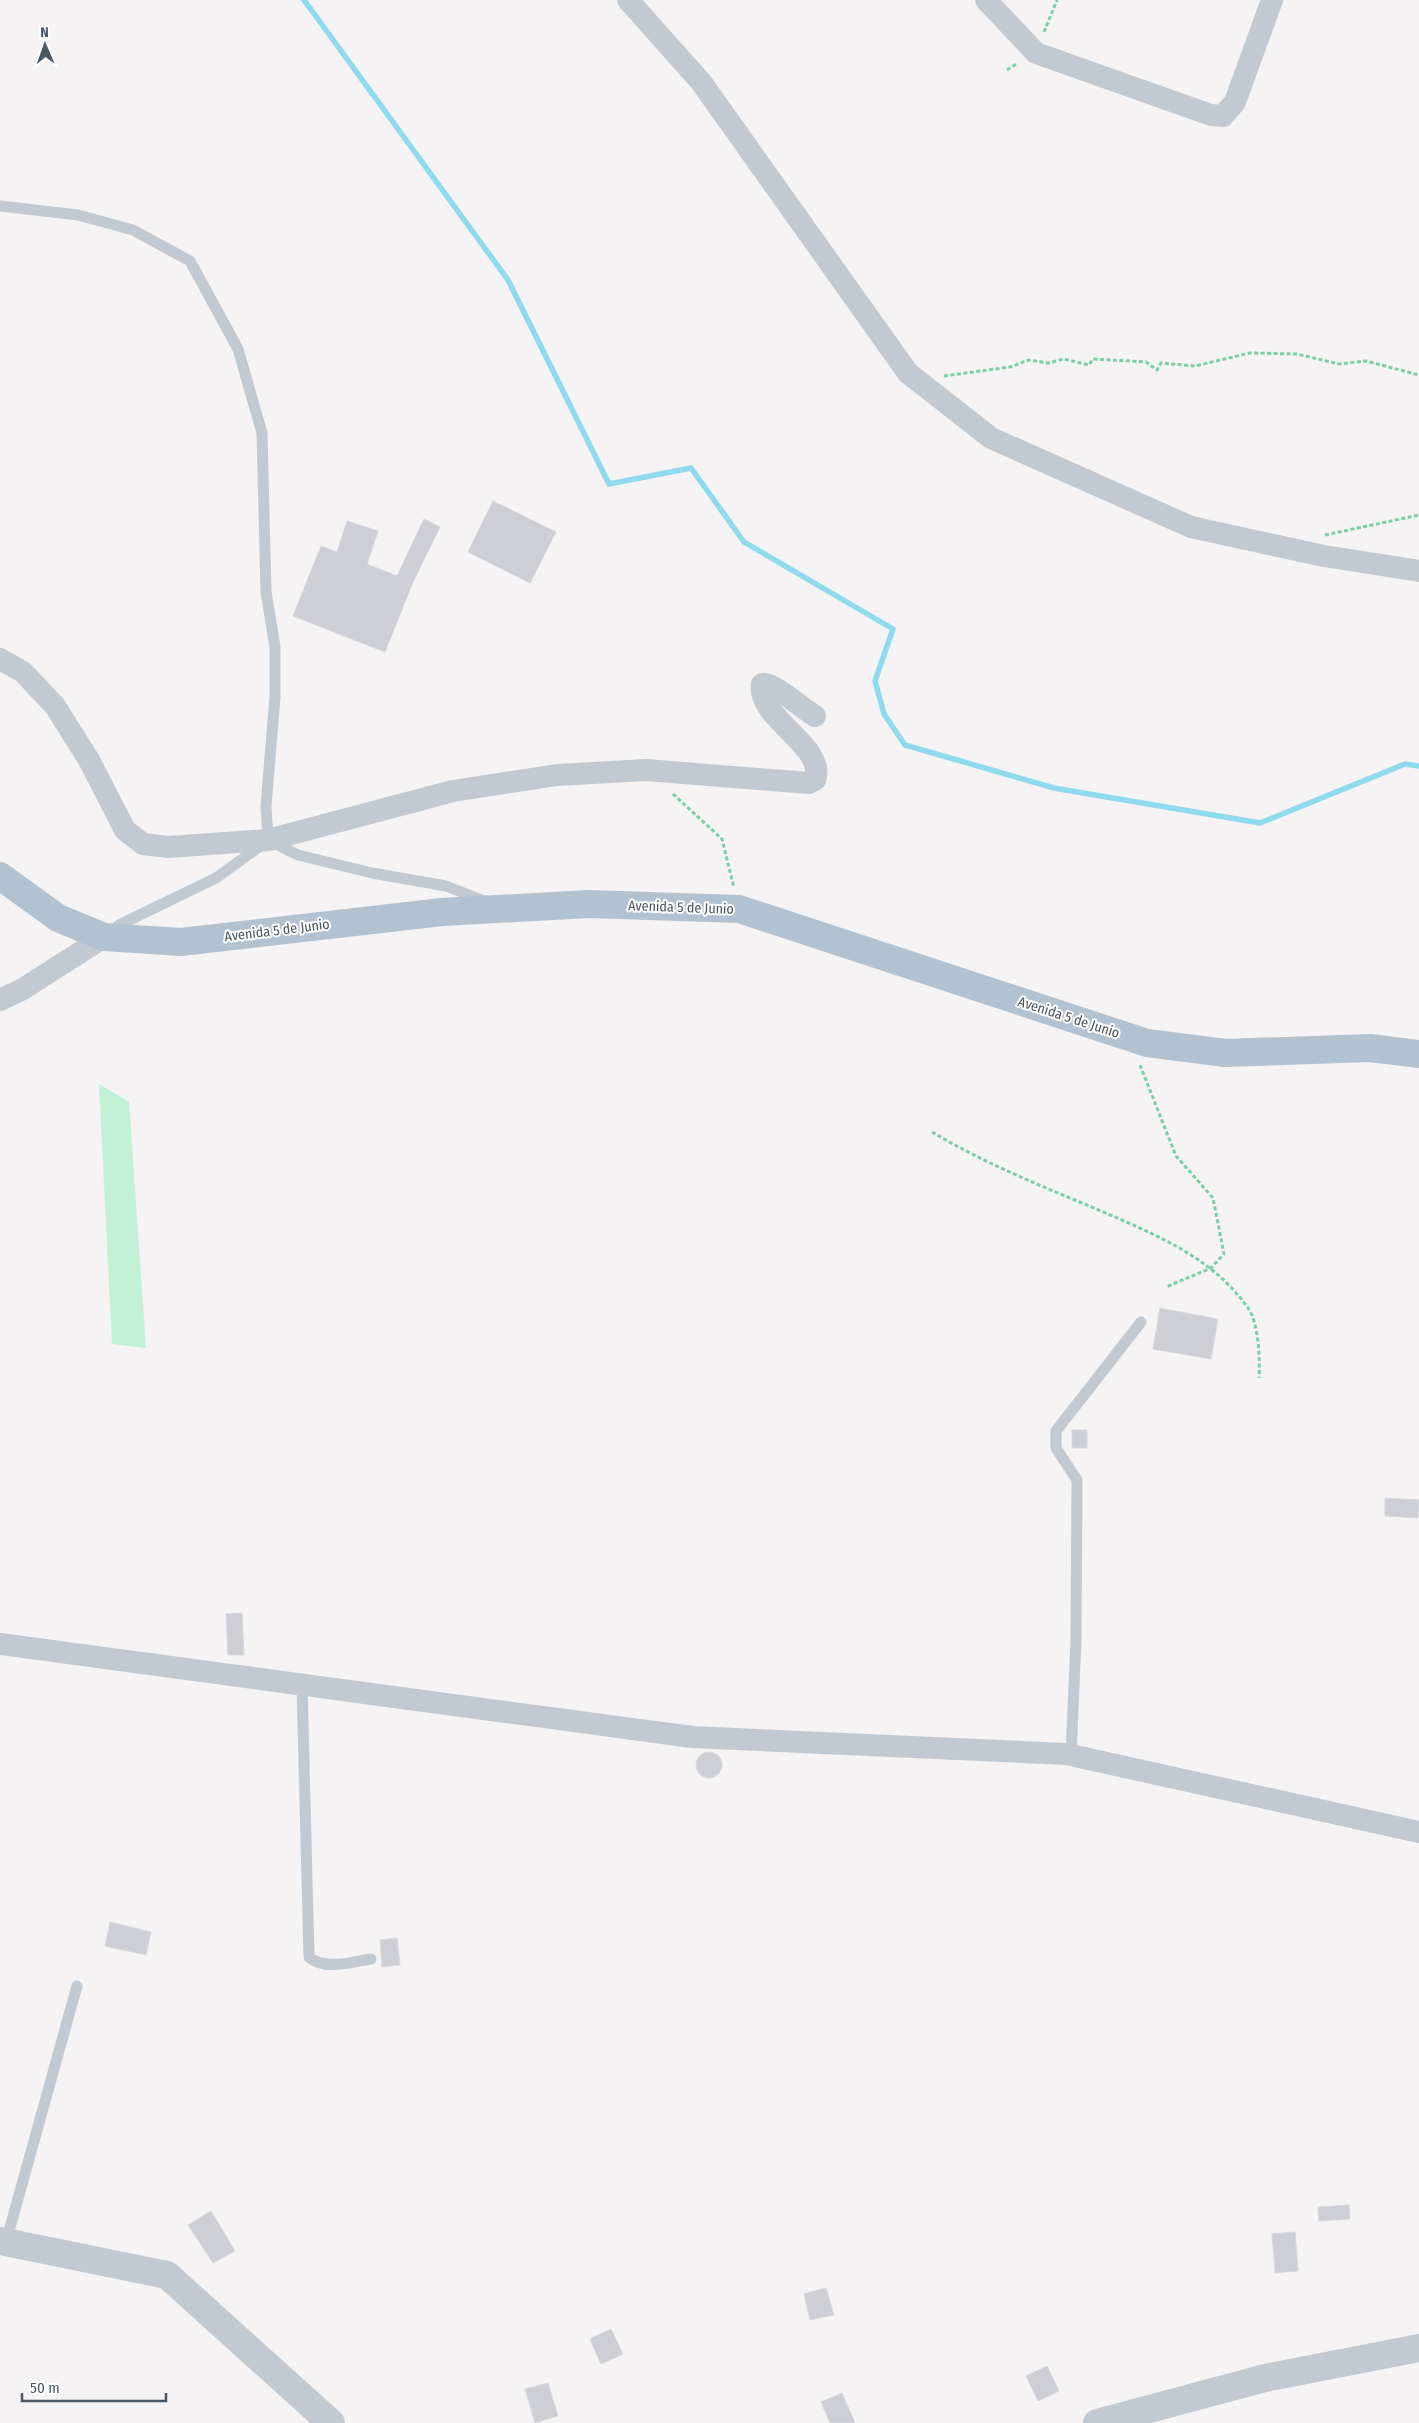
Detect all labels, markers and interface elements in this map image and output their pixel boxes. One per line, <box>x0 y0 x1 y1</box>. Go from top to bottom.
north arrow <box>20 20 70 70</box>
text: N <box>40 24 49 41</box>
street label: Avenida 5 de Junio <box>628 897 734 918</box>
street label: Avenida 5 de Junio <box>223 916 331 945</box>
street label: Avenida 5 de Junio <box>1016 993 1122 1042</box>
scale bar <box>22 2370 166 2402</box>
text: 50 m <box>30 2379 60 2397</box>

